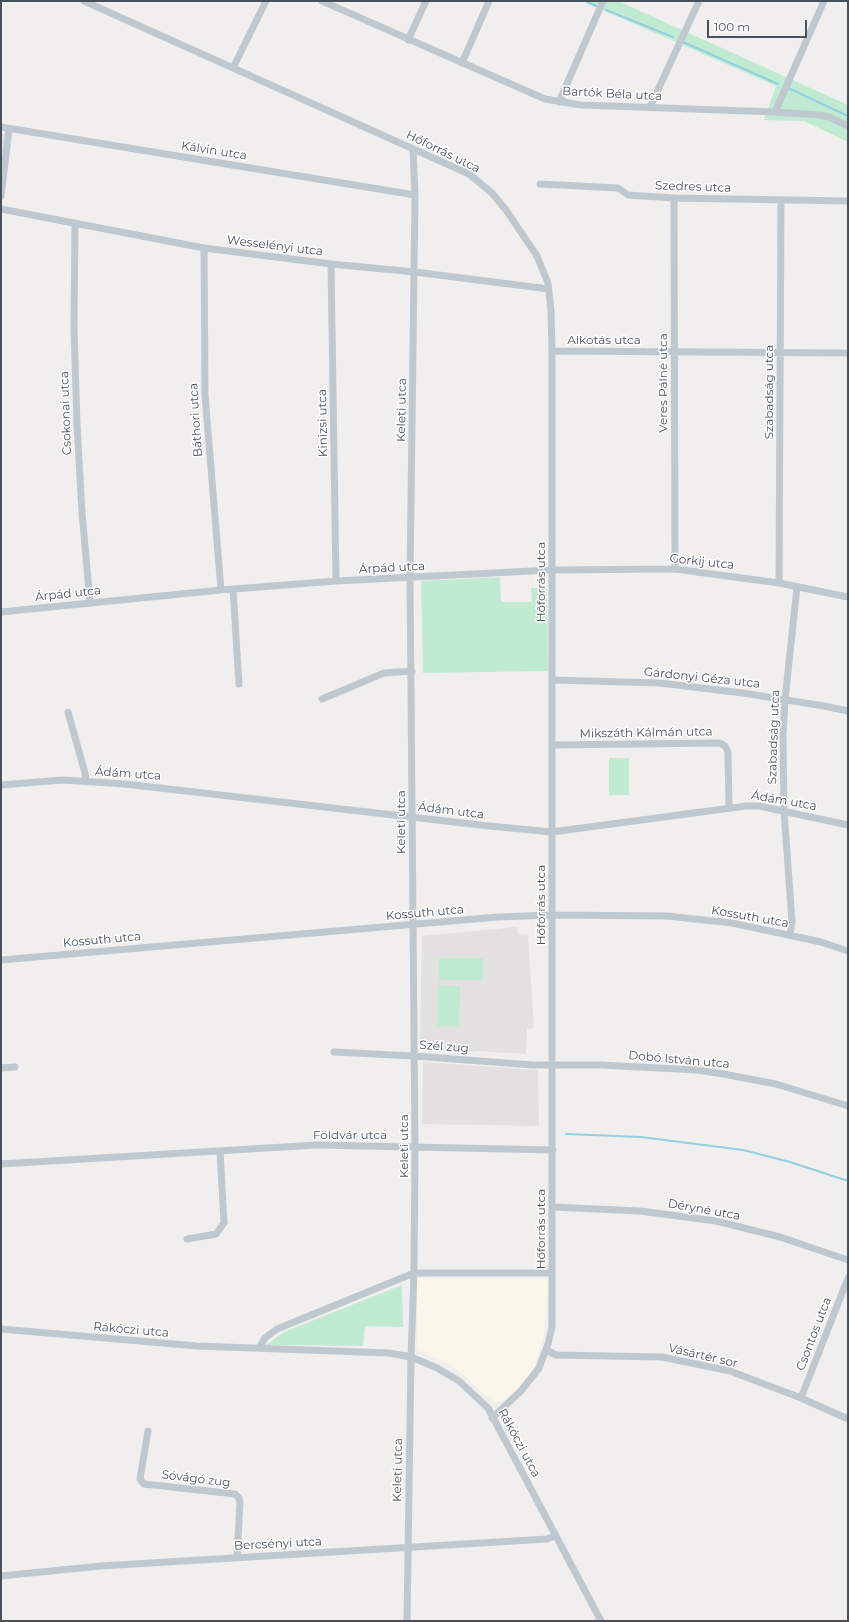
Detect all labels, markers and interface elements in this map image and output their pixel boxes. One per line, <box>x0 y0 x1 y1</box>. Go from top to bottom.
scale bar <box>709 12 809 38</box>
text: 100 m <box>714 19 750 34</box>
street label: Bartók Béla utca <box>562 84 662 104</box>
street label: Hőforrás utca <box>404 128 482 176</box>
street label: Kálvin utca <box>180 139 248 163</box>
street label: Szedres utca <box>655 178 731 196</box>
street label: Wesselényi utca <box>226 233 324 259</box>
street label: Alkotás utca <box>567 333 641 347</box>
street label: Veres Pálné utca <box>656 333 670 433</box>
street label: Szabadság utca <box>762 345 776 439</box>
street label: Csokonai utca <box>57 371 75 455</box>
street label: Keleti utca <box>394 378 410 442</box>
street label: Báthori utca <box>186 382 206 458</box>
street label: Kinizsi utca <box>315 389 331 457</box>
street label: Hőforrás utca <box>534 542 548 622</box>
street label: Gorkij utca <box>669 551 735 573</box>
street label: Árpád utca <box>359 559 425 577</box>
street label: Árpád utca <box>34 583 102 605</box>
street label: Gárdonyi Géza utca <box>643 665 761 691</box>
street label: Szabadság utca <box>765 689 783 785</box>
street label: Mikszáth Kálmán utca <box>579 725 713 741</box>
street label: Ádám utca <box>94 765 162 783</box>
street label: Ádám utca <box>750 788 818 814</box>
street label: Keleti utca <box>394 790 408 854</box>
street label: Ádám utca <box>417 800 485 822</box>
street label: Hőforrás utca <box>534 865 548 945</box>
street label: Kossuth utca <box>385 902 465 924</box>
street label: Kossuth utca <box>710 903 790 931</box>
street label: Kossuth utca <box>62 929 142 951</box>
street label: Szél zug <box>419 1038 469 1056</box>
street label: Dobó István utca <box>628 1048 730 1072</box>
street label: Keleti utca <box>397 1114 411 1178</box>
street label: Földvár utca <box>313 1128 387 1142</box>
street label: Hőforrás utca <box>534 1189 548 1269</box>
street label: Déryné utca <box>667 1197 741 1223</box>
street label: Csontos utca <box>793 1295 835 1373</box>
street label: Rákóczi utca <box>93 1320 169 1340</box>
street label: Vásártér sor <box>667 1341 739 1371</box>
street label: Rákóczi utca <box>495 1406 543 1480</box>
street label: Keleti utca <box>390 1438 406 1502</box>
street label: Sóvágó zug <box>161 1468 231 1490</box>
street label: Bercsényi utca <box>234 1535 322 1553</box>

